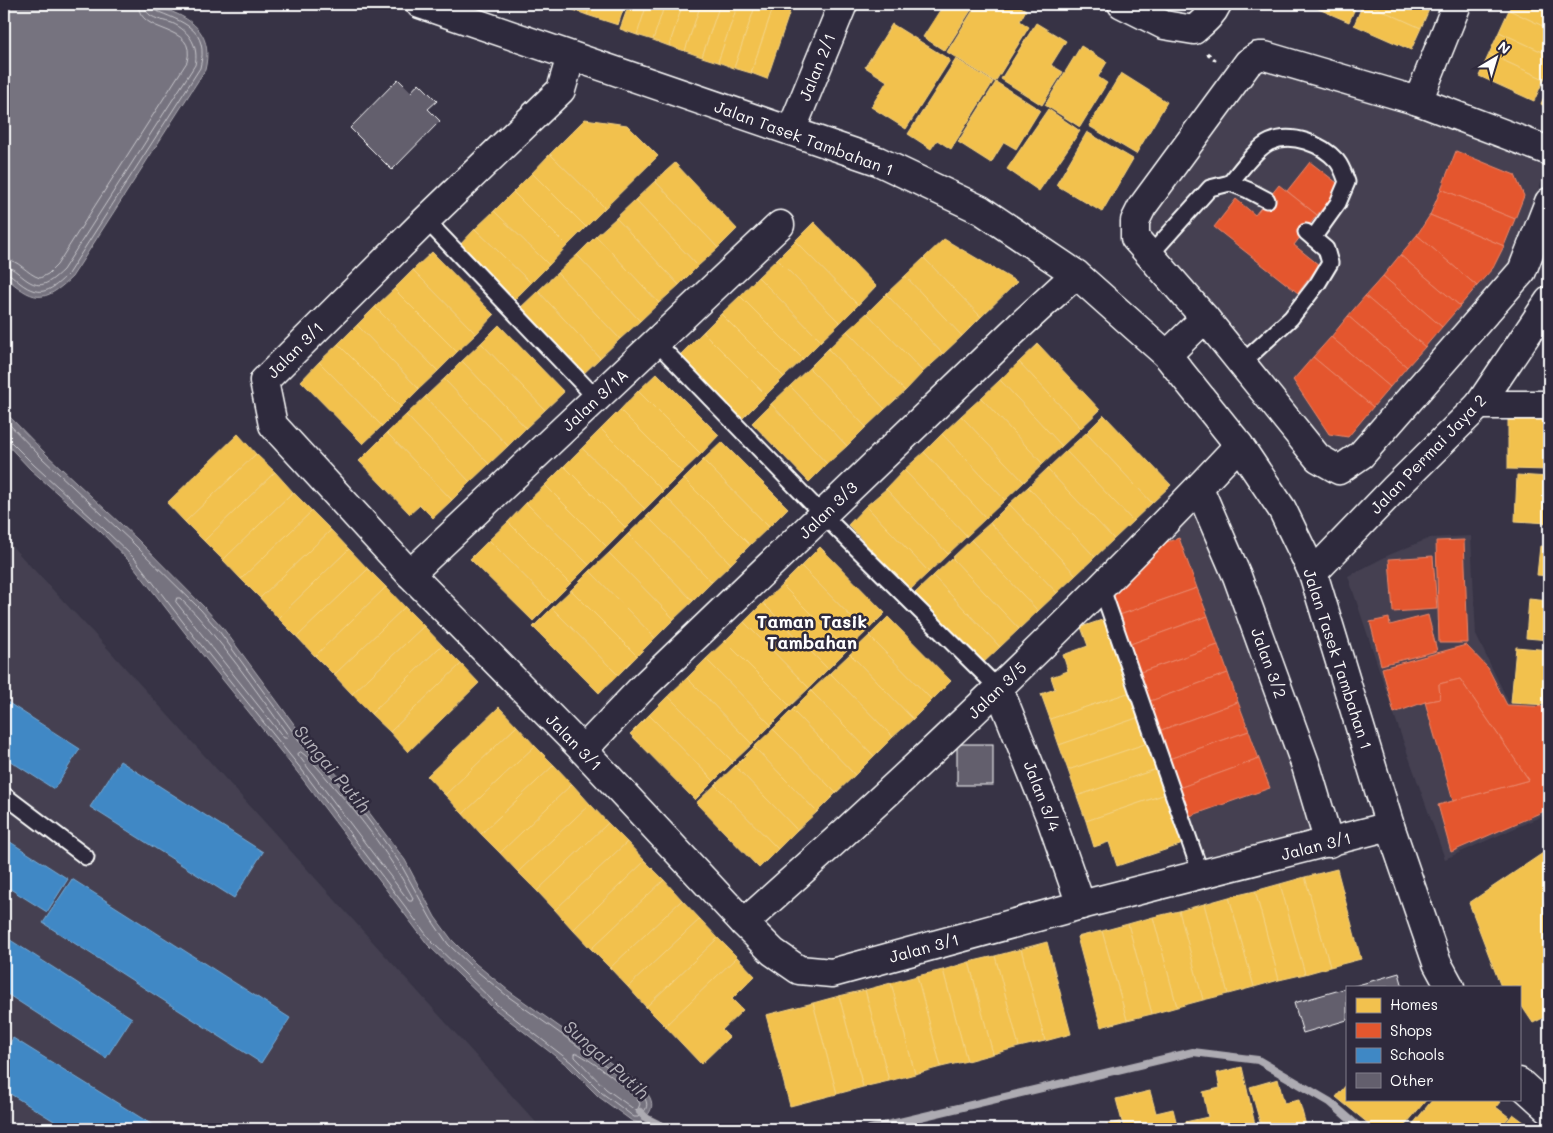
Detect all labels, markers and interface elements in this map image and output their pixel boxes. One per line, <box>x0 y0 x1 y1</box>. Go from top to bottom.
street label: Jalan 2/1 <box>793 30 840 104</box>
north arrow <box>1470 32 1520 82</box>
text: N <box>1494 37 1514 58</box>
street label: Jalan Tasek Tambahan 1 <box>712 95 896 180</box>
street label: Jalan 3/1 <box>262 317 327 382</box>
street label: Jalan 3/1A <box>557 364 632 436</box>
street label: Jalan Permai Jaya 2 <box>1365 389 1490 518</box>
street label: Jalan 3/3 <box>794 476 862 543</box>
street label: Jalan Tasek Tambahan 1 <box>1299 566 1378 752</box>
district label: Taman Tasik Tambahan <box>757 609 867 654</box>
street label: Jalan 3/2 <box>1247 625 1292 701</box>
street label: Jalan 3/5 <box>963 656 1031 723</box>
street label: Jalan 3/1 <box>542 709 607 775</box>
water label: Sungai Putih <box>289 720 376 817</box>
street label: Jalan 3/4 <box>1019 758 1066 835</box>
street label: Jalan 3/1 <box>1279 827 1353 864</box>
street label: Jalan 3/1 <box>887 928 961 967</box>
legend <box>1346 986 1520 1100</box>
text: Homes <box>1390 994 1438 1014</box>
water label: Sungai Putih <box>559 1014 655 1104</box>
text: Shops <box>1390 1020 1432 1040</box>
text: Schools <box>1390 1044 1445 1064</box>
text: Other <box>1390 1070 1434 1090</box>

